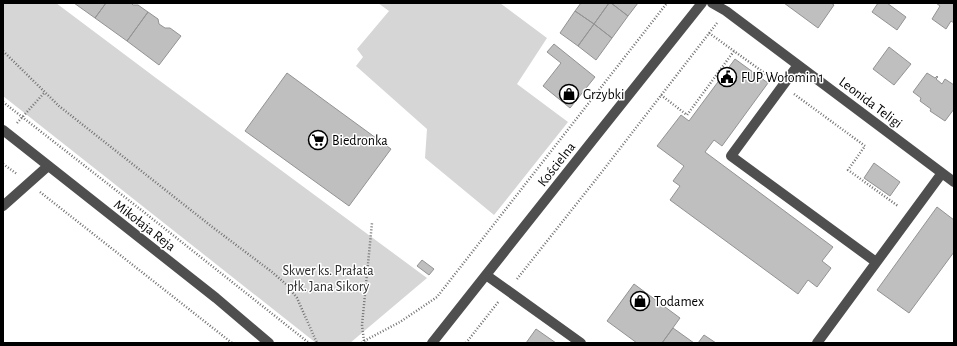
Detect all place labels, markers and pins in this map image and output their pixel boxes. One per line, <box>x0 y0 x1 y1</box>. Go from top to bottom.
public building icon: FUP Wołomin 1 <box>716 66 738 88</box>
place label: FUP Wołomin 1 <box>741 71 824 85</box>
shop icon: Grzybki <box>558 83 580 105</box>
place label: Grzybki <box>583 88 624 102</box>
supermarket icon: Biedronka <box>307 129 329 151</box>
place label: Biedronka <box>332 134 388 148</box>
shop icon: Todamex <box>629 290 651 312</box>
place label: Todamex <box>654 295 704 309</box>

